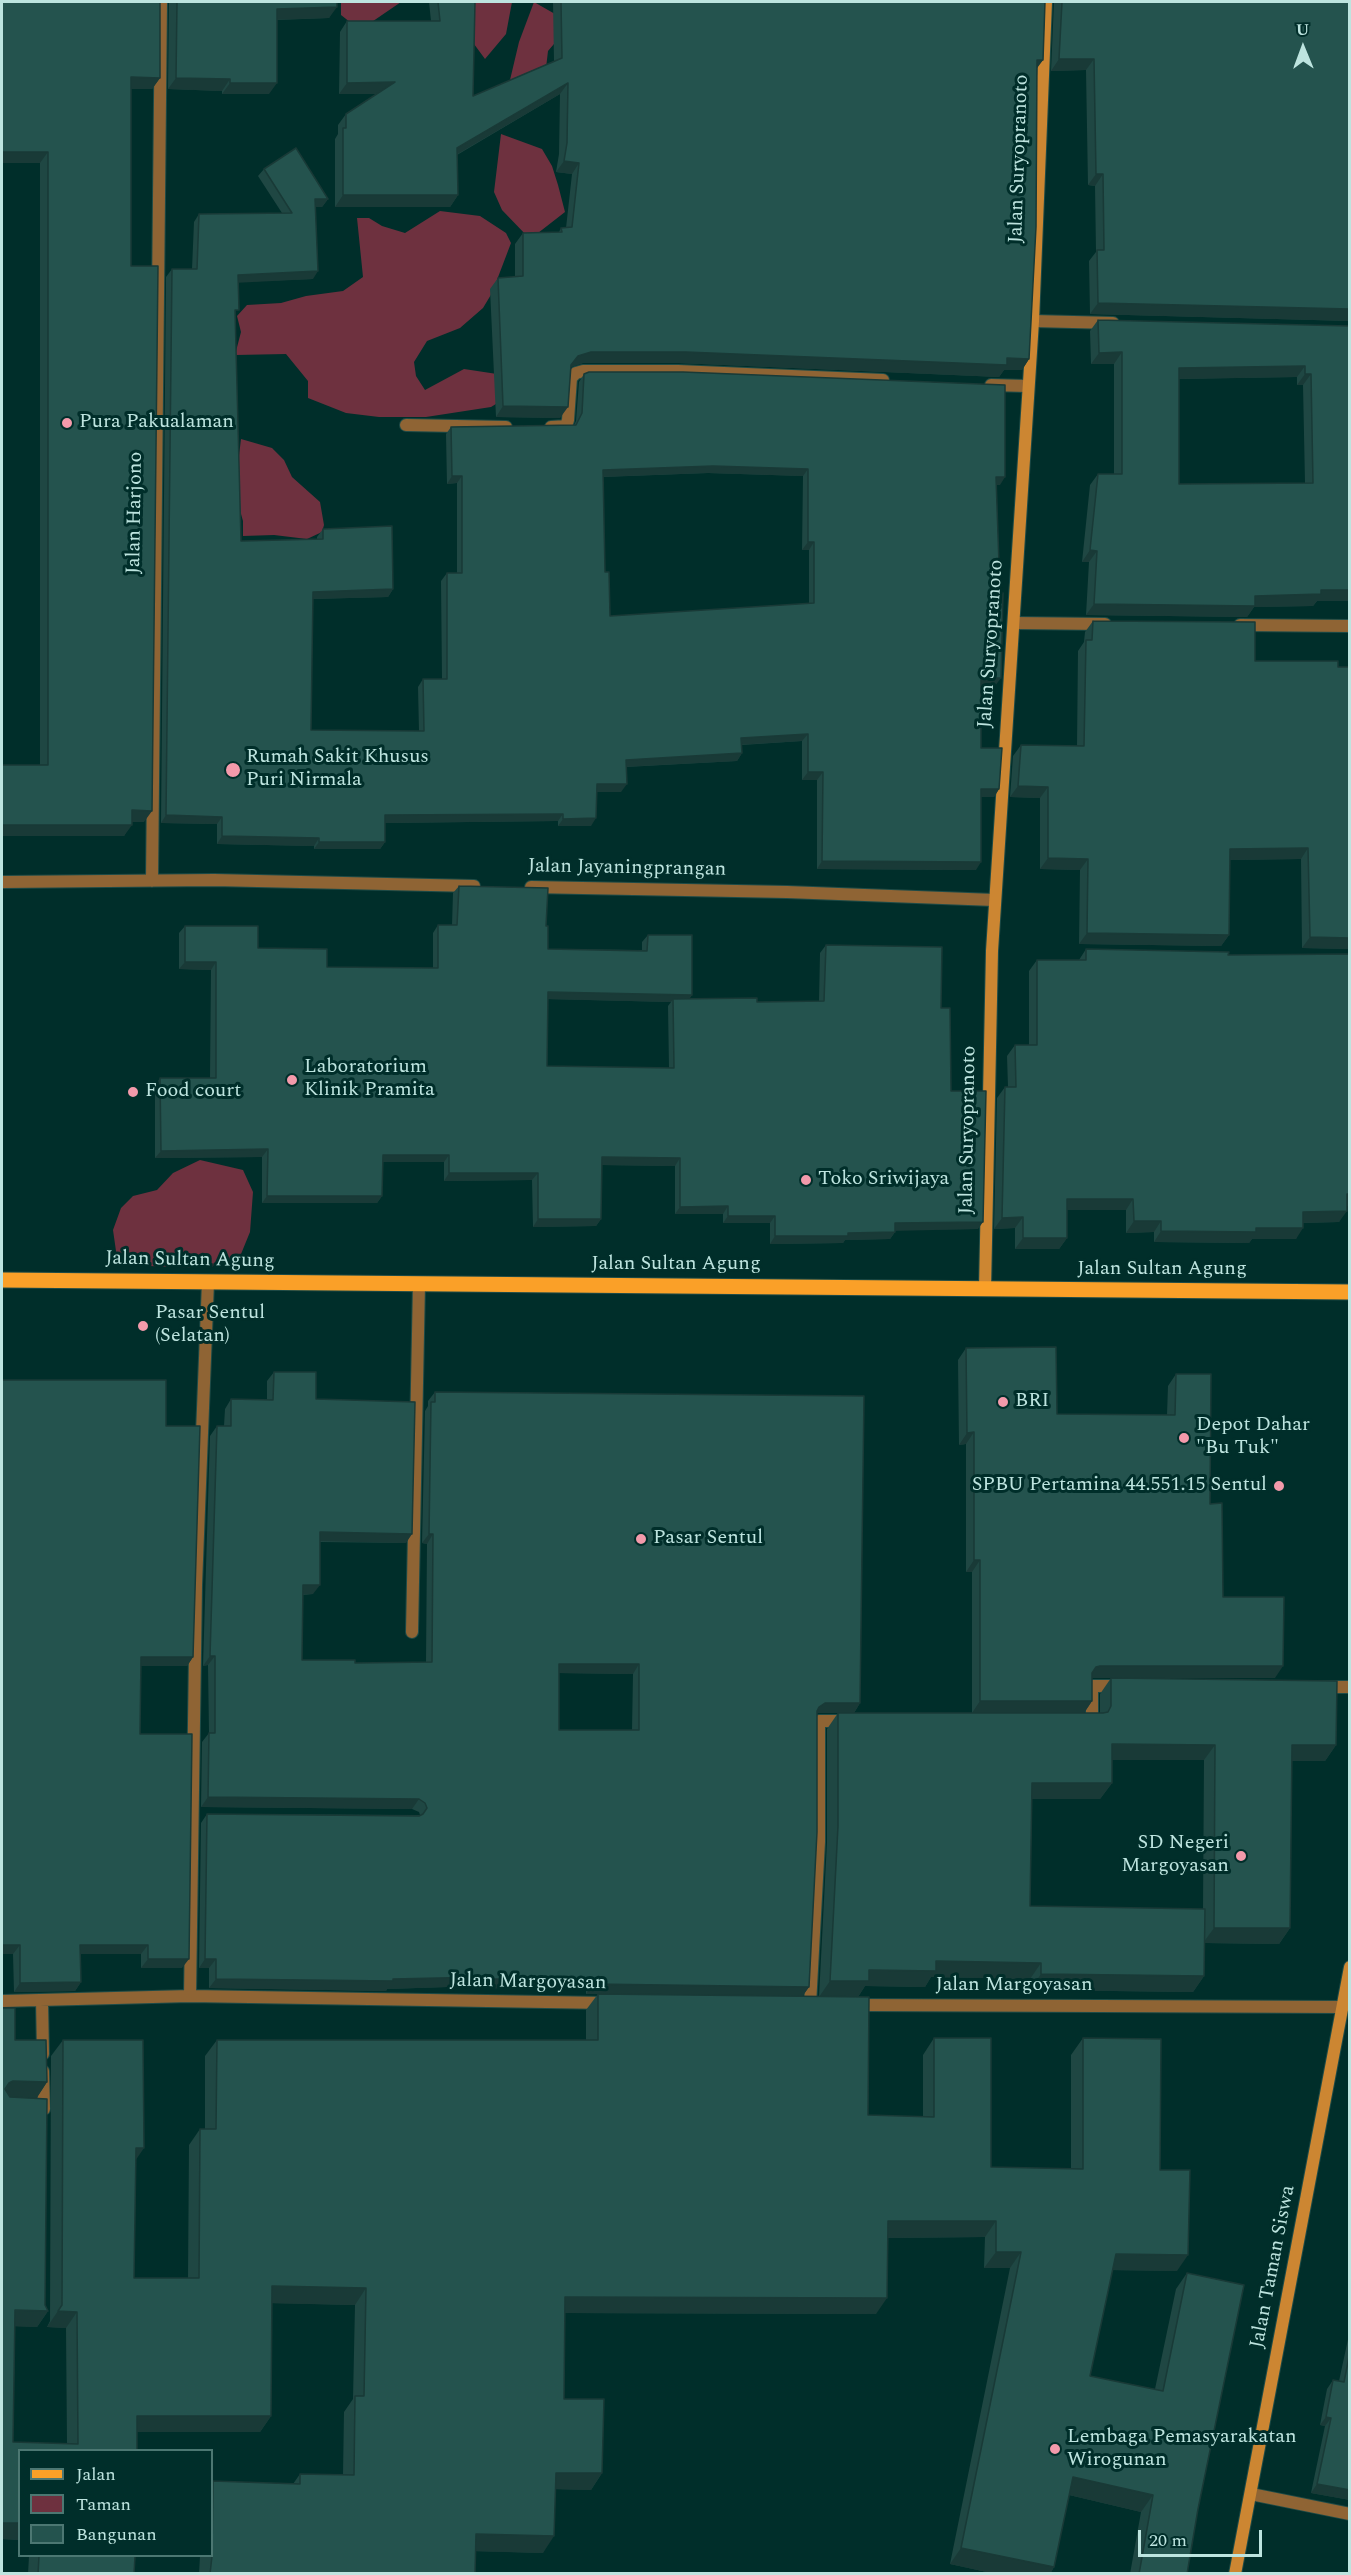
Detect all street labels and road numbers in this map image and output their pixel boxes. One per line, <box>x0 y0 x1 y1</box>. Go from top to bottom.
street label: Jalan Suryopranoto <box>1005 74 1035 244</box>
street label: Jalan Harjono <box>123 451 149 575</box>
street label: Jalan Suryopranoto <box>974 559 1010 729</box>
street label: Jalan Jayaningprangan <box>528 855 726 883</box>
street label: Jalan Suryopranoto <box>956 1045 982 1215</box>
street label: Jalan Sultan Agung <box>105 1248 275 1274</box>
street label: Jalan Sultan Agung <box>591 1253 761 1277</box>
street label: Jalan Sultan Agung <box>1077 1258 1247 1282</box>
street label: Jalan Margoyasan <box>449 1970 607 1996</box>
street label: Jalan Margoyasan <box>935 1974 1093 1998</box>
street label: Jalan Taman Siswa <box>1246 2183 1302 2351</box>

